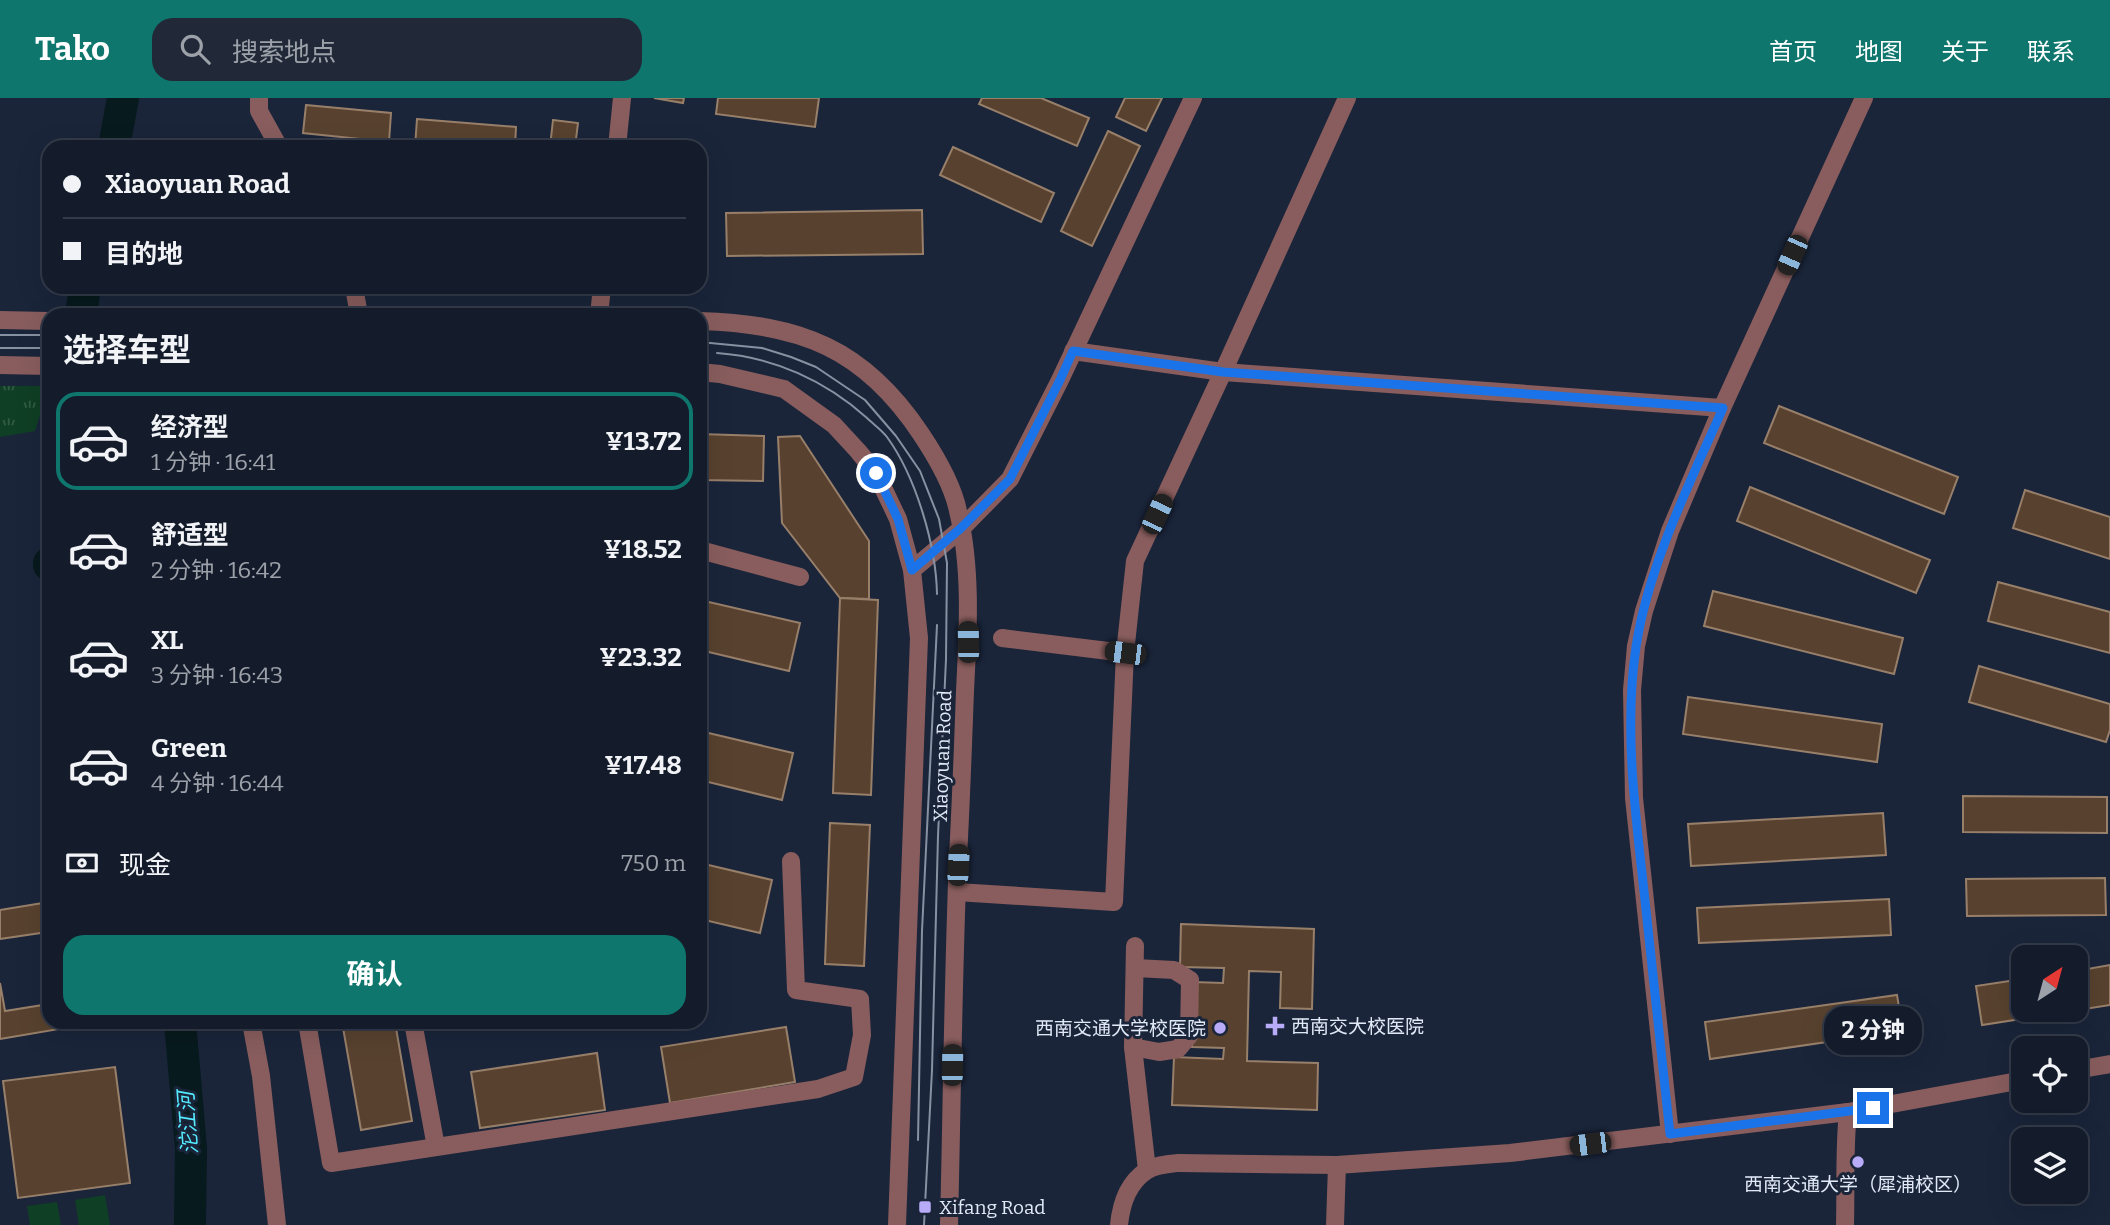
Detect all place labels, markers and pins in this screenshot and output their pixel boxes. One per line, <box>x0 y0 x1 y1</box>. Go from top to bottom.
place label: 西南交大校医院 <box>1291 1015 1424 1038</box>
marker: 西南交大校医院 <box>1265 1016 1285 1036</box>
place label: 西南交通大学校医院 <box>1035 1017 1206 1040</box>
marker: 西南交通大学校医院 <box>1212 1020 1228 1036</box>
marker: 西南交通大学（犀浦校区） <box>1850 1154 1866 1170</box>
place label: 西南交通大学（犀浦校区） <box>1744 1173 1972 1196</box>
place label: Xifang Road <box>939 1196 1046 1219</box>
marker: Xifang Road <box>917 1199 933 1215</box>

